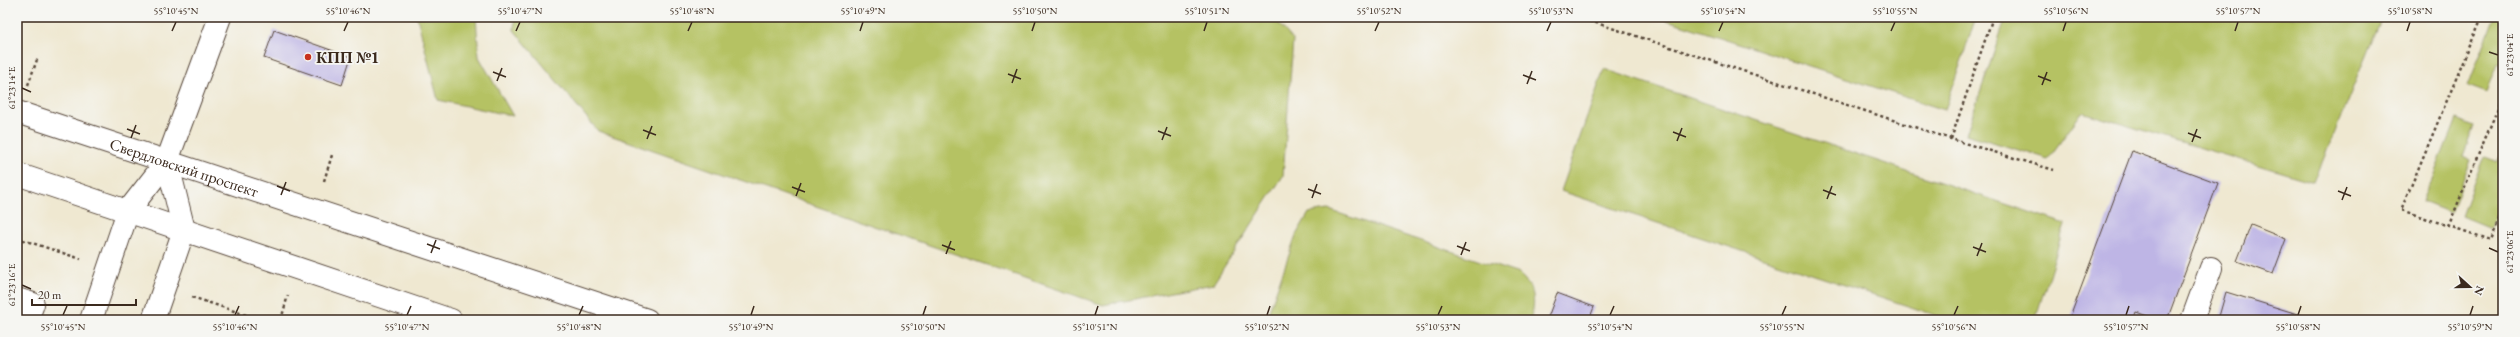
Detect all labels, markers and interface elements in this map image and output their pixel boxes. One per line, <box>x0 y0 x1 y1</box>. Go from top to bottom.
text: 55°10'45"N <box>154 4 199 17</box>
text: 55°10'46"N <box>326 4 371 17</box>
text: 55°10'47"N <box>498 4 543 17</box>
text: 55°10'48"N <box>670 4 715 17</box>
text: 55°10'49"N <box>841 4 886 17</box>
text: 55°10'50"N <box>1013 4 1058 17</box>
text: 55°10'51"N <box>1185 4 1230 17</box>
text: 55°10'52"N <box>1357 4 1402 17</box>
text: 55°10'53"N <box>1529 4 1574 17</box>
text: 55°10'54"N <box>1701 4 1746 17</box>
text: 55°10'55"N <box>1873 4 1918 17</box>
text: 55°10'56"N <box>2044 4 2089 17</box>
text: 55°10'57"N <box>2216 4 2261 17</box>
text: 55°10'58"N <box>2388 4 2433 17</box>
text: 61°23'04"E <box>2503 33 2516 76</box>
place label: КПП №1 <box>316 47 379 68</box>
marker: КПП №1 <box>303 52 313 62</box>
text: 61°23'14"E <box>5 66 18 109</box>
street label: Свердловский проспект <box>107 133 261 202</box>
text: 61°23'06"E <box>2503 230 2516 273</box>
text: 61°23'16"E <box>5 263 18 306</box>
north arrow <box>2450 267 2490 307</box>
scale bar <box>32 281 136 307</box>
text: N <box>2471 284 2487 297</box>
text: 20 m <box>38 287 62 303</box>
text: 55°10'45"N <box>41 320 86 333</box>
text: 55°10'46"N <box>213 320 258 333</box>
text: 55°10'47"N <box>385 320 430 333</box>
text: 55°10'48"N <box>557 320 602 333</box>
text: 55°10'49"N <box>729 320 774 333</box>
text: 55°10'50"N <box>901 320 946 333</box>
text: 55°10'51"N <box>1073 320 1118 333</box>
text: 55°10'52"N <box>1245 320 1290 333</box>
text: 55°10'53"N <box>1416 320 1461 333</box>
text: 55°10'54"N <box>1588 320 1633 333</box>
text: 55°10'55"N <box>1760 320 1805 333</box>
text: 55°10'56"N <box>1932 320 1977 333</box>
text: 55°10'57"N <box>2104 320 2149 333</box>
text: 55°10'58"N <box>2276 320 2321 333</box>
text: 55°10'59"N <box>2448 320 2493 333</box>

